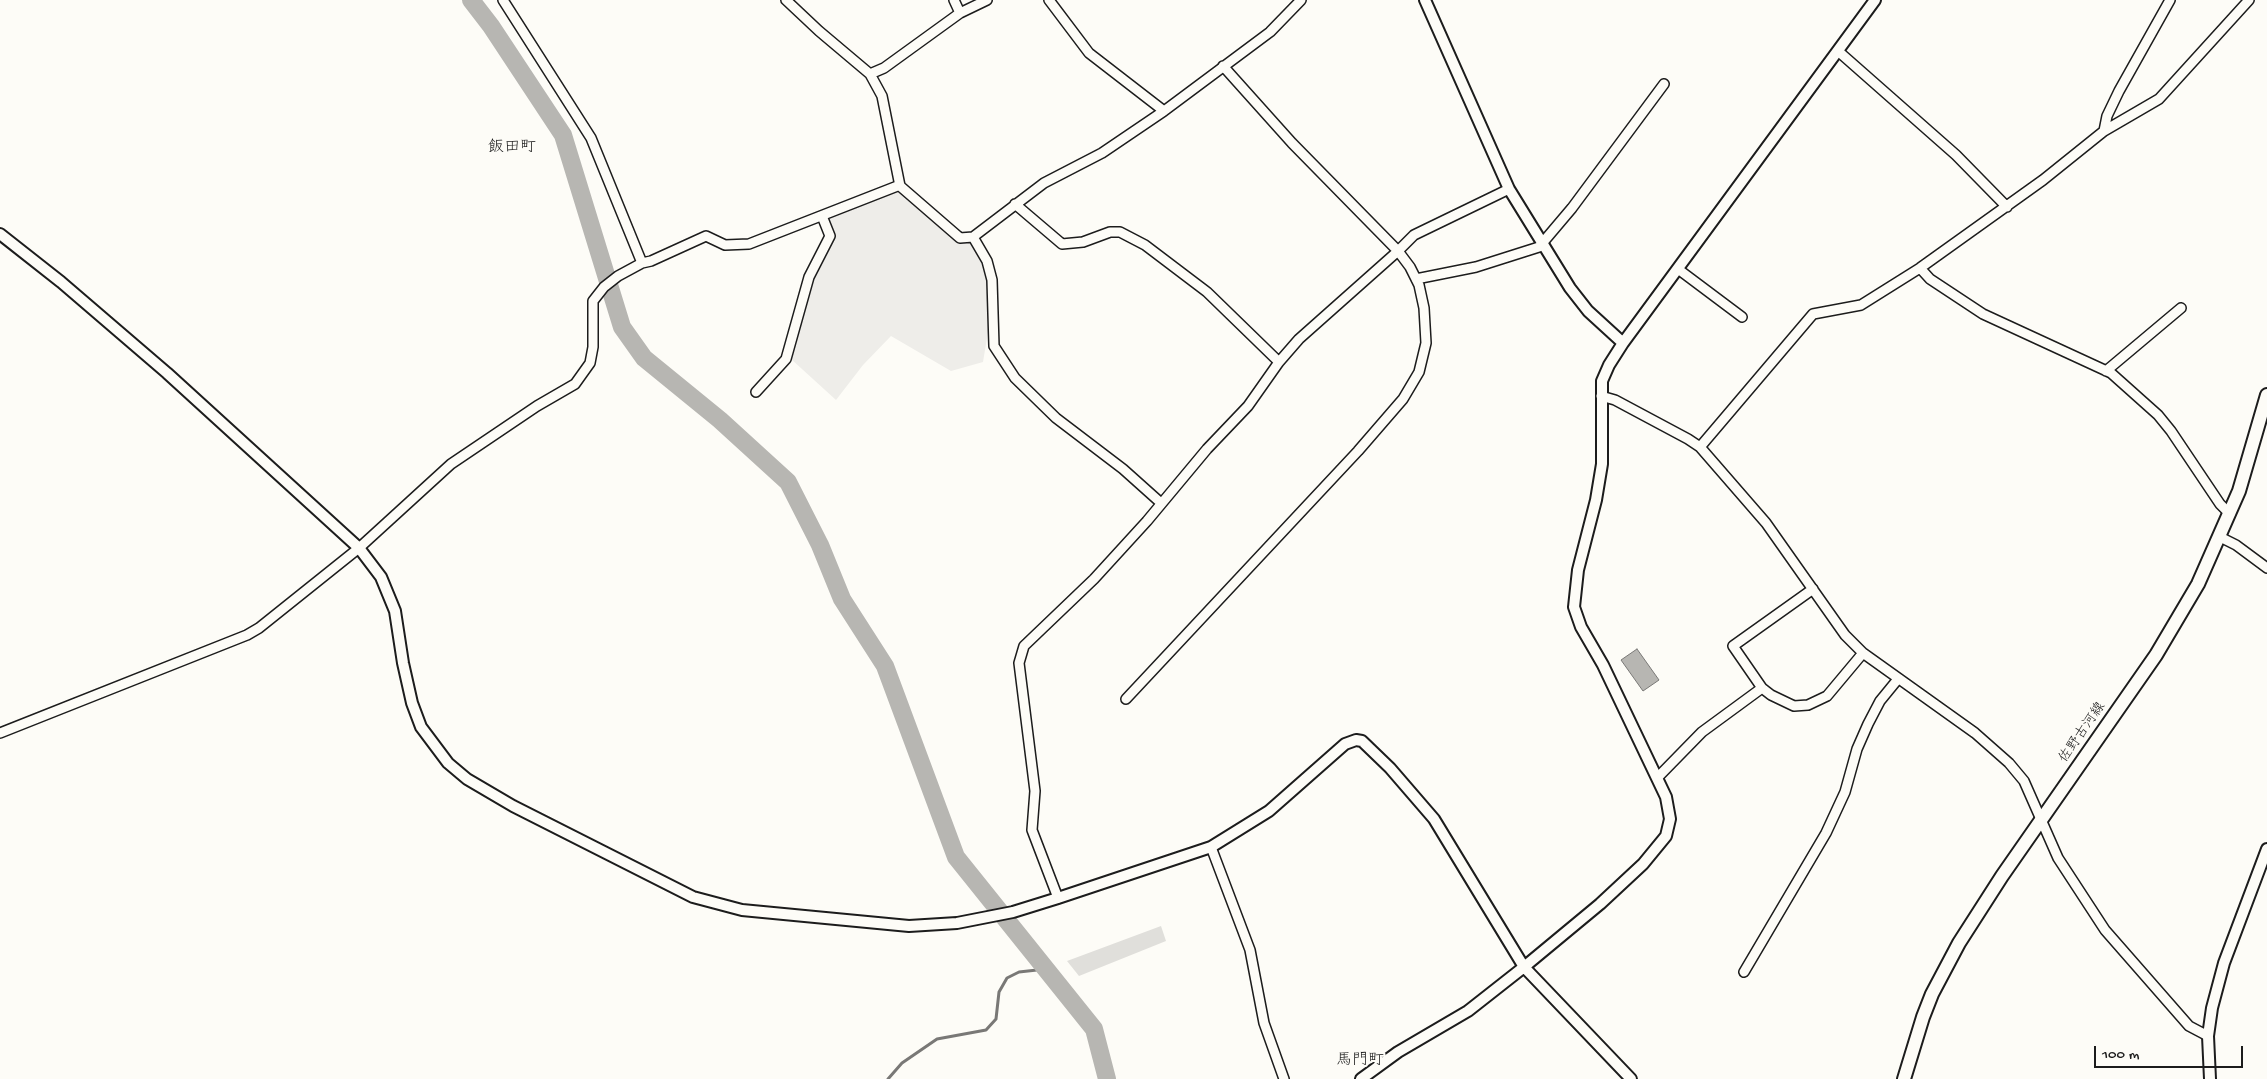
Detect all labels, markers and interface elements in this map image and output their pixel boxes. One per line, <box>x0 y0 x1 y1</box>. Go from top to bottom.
district label: 飯田町 <box>488 139 536 159</box>
street label: 佐野古河線 <box>2056 700 2110 766</box>
scale bar <box>2097 1036 2246 1068</box>
text: 100 m <box>2102 1046 2139 1064</box>
district label: 馬門町 <box>1336 1052 1384 1072</box>

